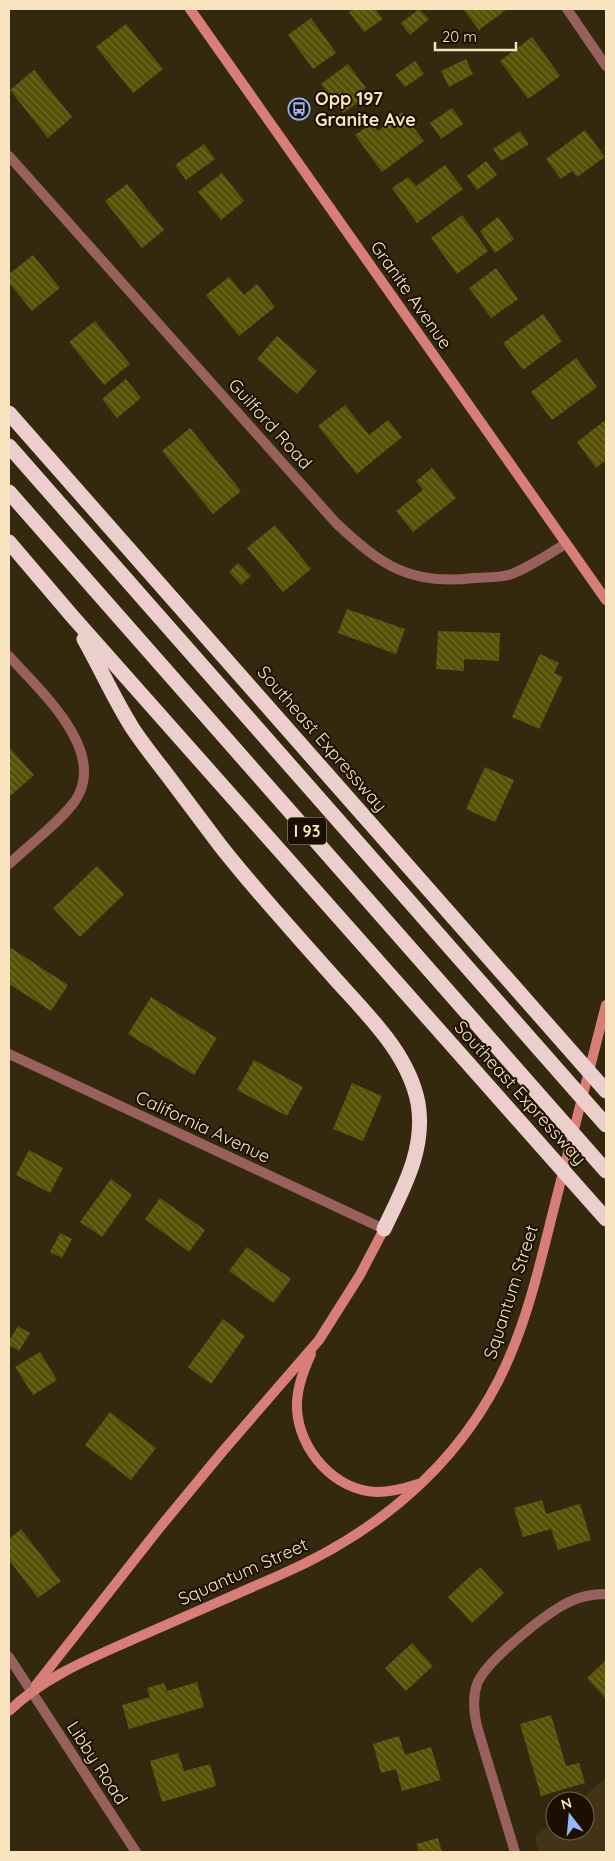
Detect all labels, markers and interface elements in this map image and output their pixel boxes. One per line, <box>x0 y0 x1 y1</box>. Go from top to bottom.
scale bar <box>435 20 516 52</box>
text: 20 m <box>442 27 477 46</box>
place label: Opp 197 Granite Ave <box>315 87 416 131</box>
bus stop icon: Opp 197 Granite Ave <box>287 97 311 121</box>
street label: Granite Avenue <box>366 236 457 353</box>
street label: Guilford Road <box>224 373 317 474</box>
street label: Southeast Expressway <box>253 661 392 817</box>
road number: I 93 <box>288 818 326 844</box>
street label: Southeast Expressway <box>449 1016 591 1170</box>
street label: California Avenue <box>132 1085 274 1168</box>
street label: Squantum Street <box>478 1222 543 1362</box>
street label: Squantum Street <box>174 1533 311 1610</box>
street label: Libby Road <box>62 1717 133 1809</box>
north arrow <box>545 1791 595 1841</box>
text: N <box>559 1793 574 1814</box>

